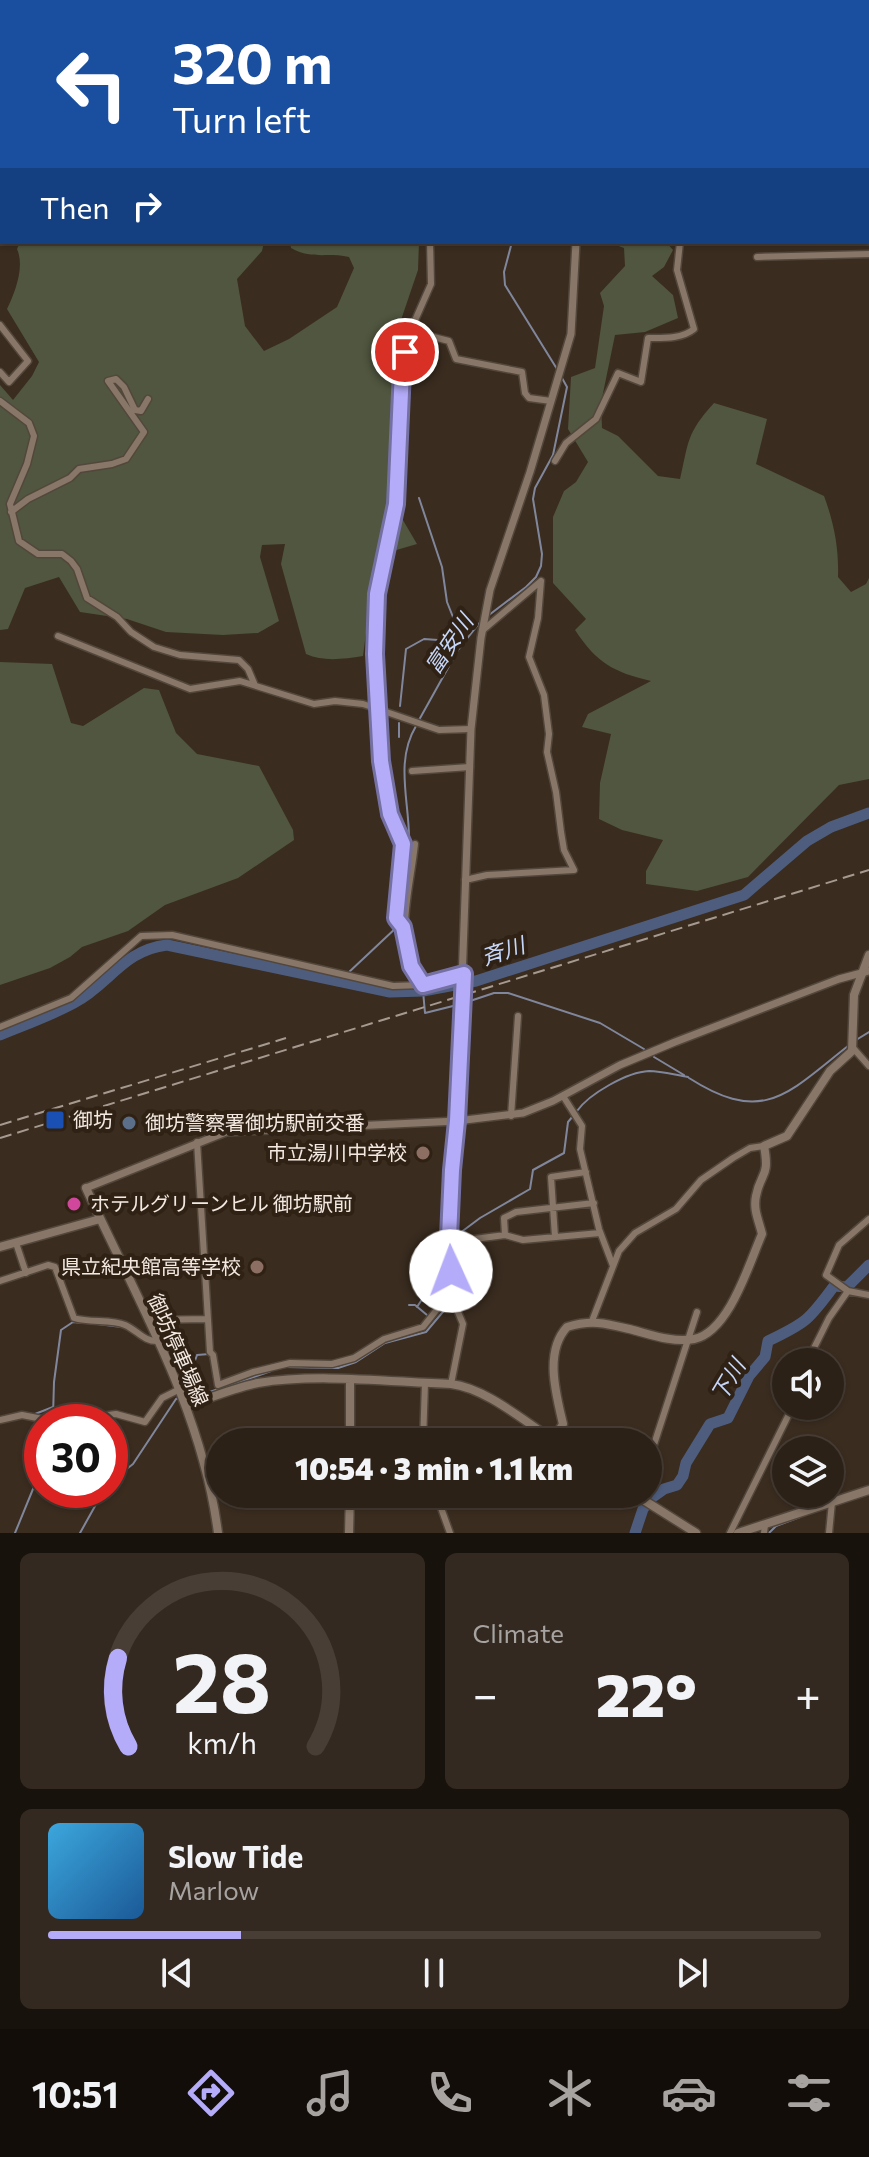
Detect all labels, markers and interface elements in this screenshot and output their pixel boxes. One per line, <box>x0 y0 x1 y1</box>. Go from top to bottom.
text: 320 m <box>172 27 333 96</box>
icon: left <box>40 32 144 136</box>
text: Turn left <box>172 96 311 140</box>
icon: right <box>125 184 169 228</box>
text: Then <box>40 188 109 225</box>
pin <box>371 318 439 386</box>
icon: arrive <box>383 330 427 374</box>
water label: 富安川 <box>419 607 479 679</box>
water label: 斉川 <box>478 930 530 970</box>
place label: 御坊 <box>73 1107 113 1131</box>
marker: 御坊 <box>44 1109 66 1131</box>
place label: 御坊警察署御坊駅前交番 <box>145 1110 365 1134</box>
marker: 御坊警察署御坊駅前交番 <box>120 1114 138 1132</box>
place label: 市立湯川中学校 <box>267 1140 407 1164</box>
marker: 市立湯川中学校 <box>414 1144 432 1162</box>
place label: ホテルグリーンヒル 御坊駅前 <box>90 1191 353 1215</box>
marker: ホテルグリーンヒル 御坊駅前 <box>65 1195 83 1213</box>
position arrow <box>409 1229 493 1313</box>
place label: 県立紀央館高等学校 <box>61 1254 241 1278</box>
marker: 県立紀央館高等学校 <box>248 1258 266 1276</box>
street label: 御坊停車場線 <box>144 1290 214 1409</box>
map controls <box>772 1348 844 1508</box>
button: sound <box>772 1348 844 1420</box>
water label: 下川 <box>705 1352 752 1406</box>
speed limit sign: 30 <box>24 1404 128 1508</box>
button: layers <box>772 1436 844 1508</box>
text: 10:54 · 3 min · 1.1 km <box>295 1449 573 1486</box>
text: Climate <box>473 1617 564 1648</box>
text: 28 <box>173 1628 271 1730</box>
text: 22° <box>596 1656 697 1729</box>
text: − <box>473 1666 498 1720</box>
text: + <box>795 1666 821 1720</box>
text: km/h <box>187 1725 257 1760</box>
text: Slow Tide <box>168 1837 303 1874</box>
text: Marlow <box>168 1874 259 1905</box>
icon: previous <box>155 1951 199 1995</box>
icon: pause <box>412 1951 456 1995</box>
icon: next <box>670 1951 714 1995</box>
icon: directions <box>183 2065 239 2121</box>
icon: music <box>302 2065 358 2121</box>
icon: phone <box>422 2065 478 2121</box>
icon: climate <box>542 2065 598 2121</box>
icon: car <box>661 2065 717 2121</box>
icon: filters <box>781 2065 837 2121</box>
text: 10:51 <box>32 2071 119 2115</box>

